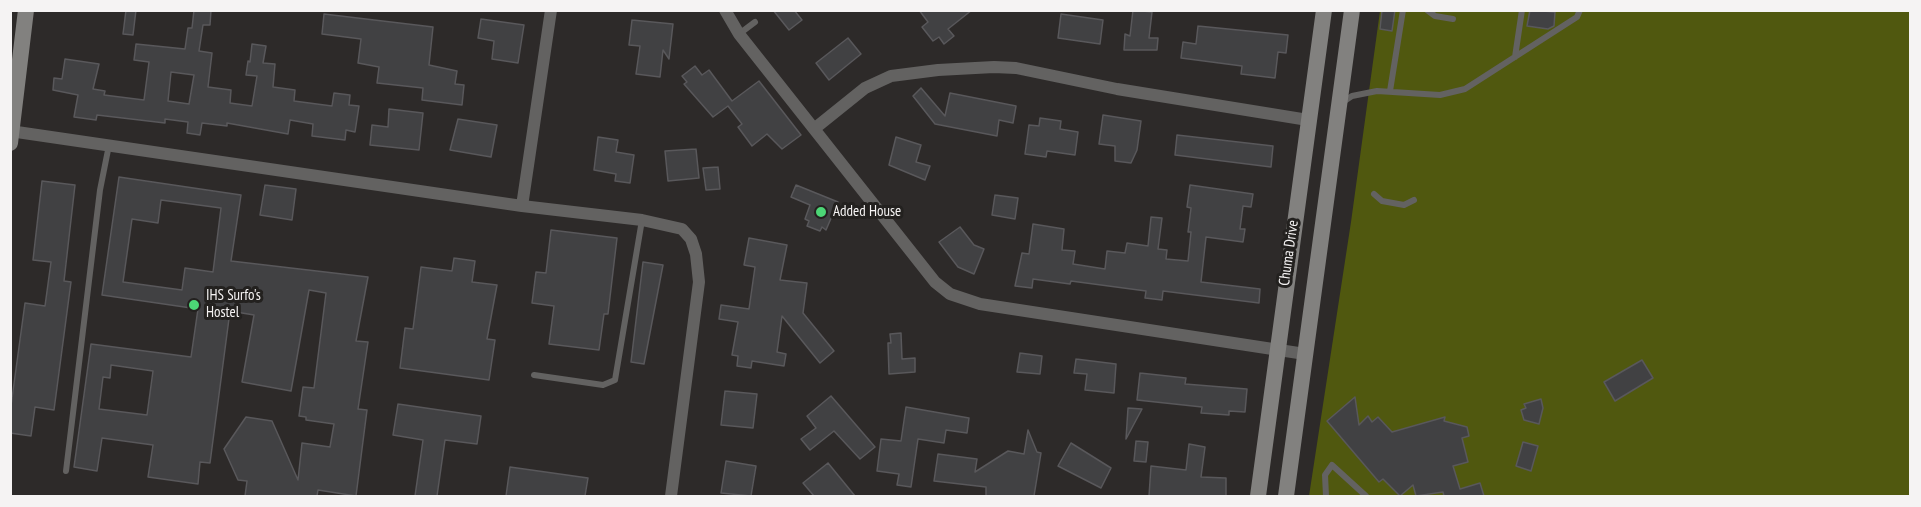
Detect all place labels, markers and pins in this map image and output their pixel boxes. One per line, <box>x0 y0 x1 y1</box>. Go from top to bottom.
place label: Added House <box>833 203 901 221</box>
marker: Added House <box>814 205 828 219</box>
place label: IHS Surfo's Hostel <box>206 287 261 322</box>
marker: IHS Surfo's Hostel <box>187 298 201 312</box>

